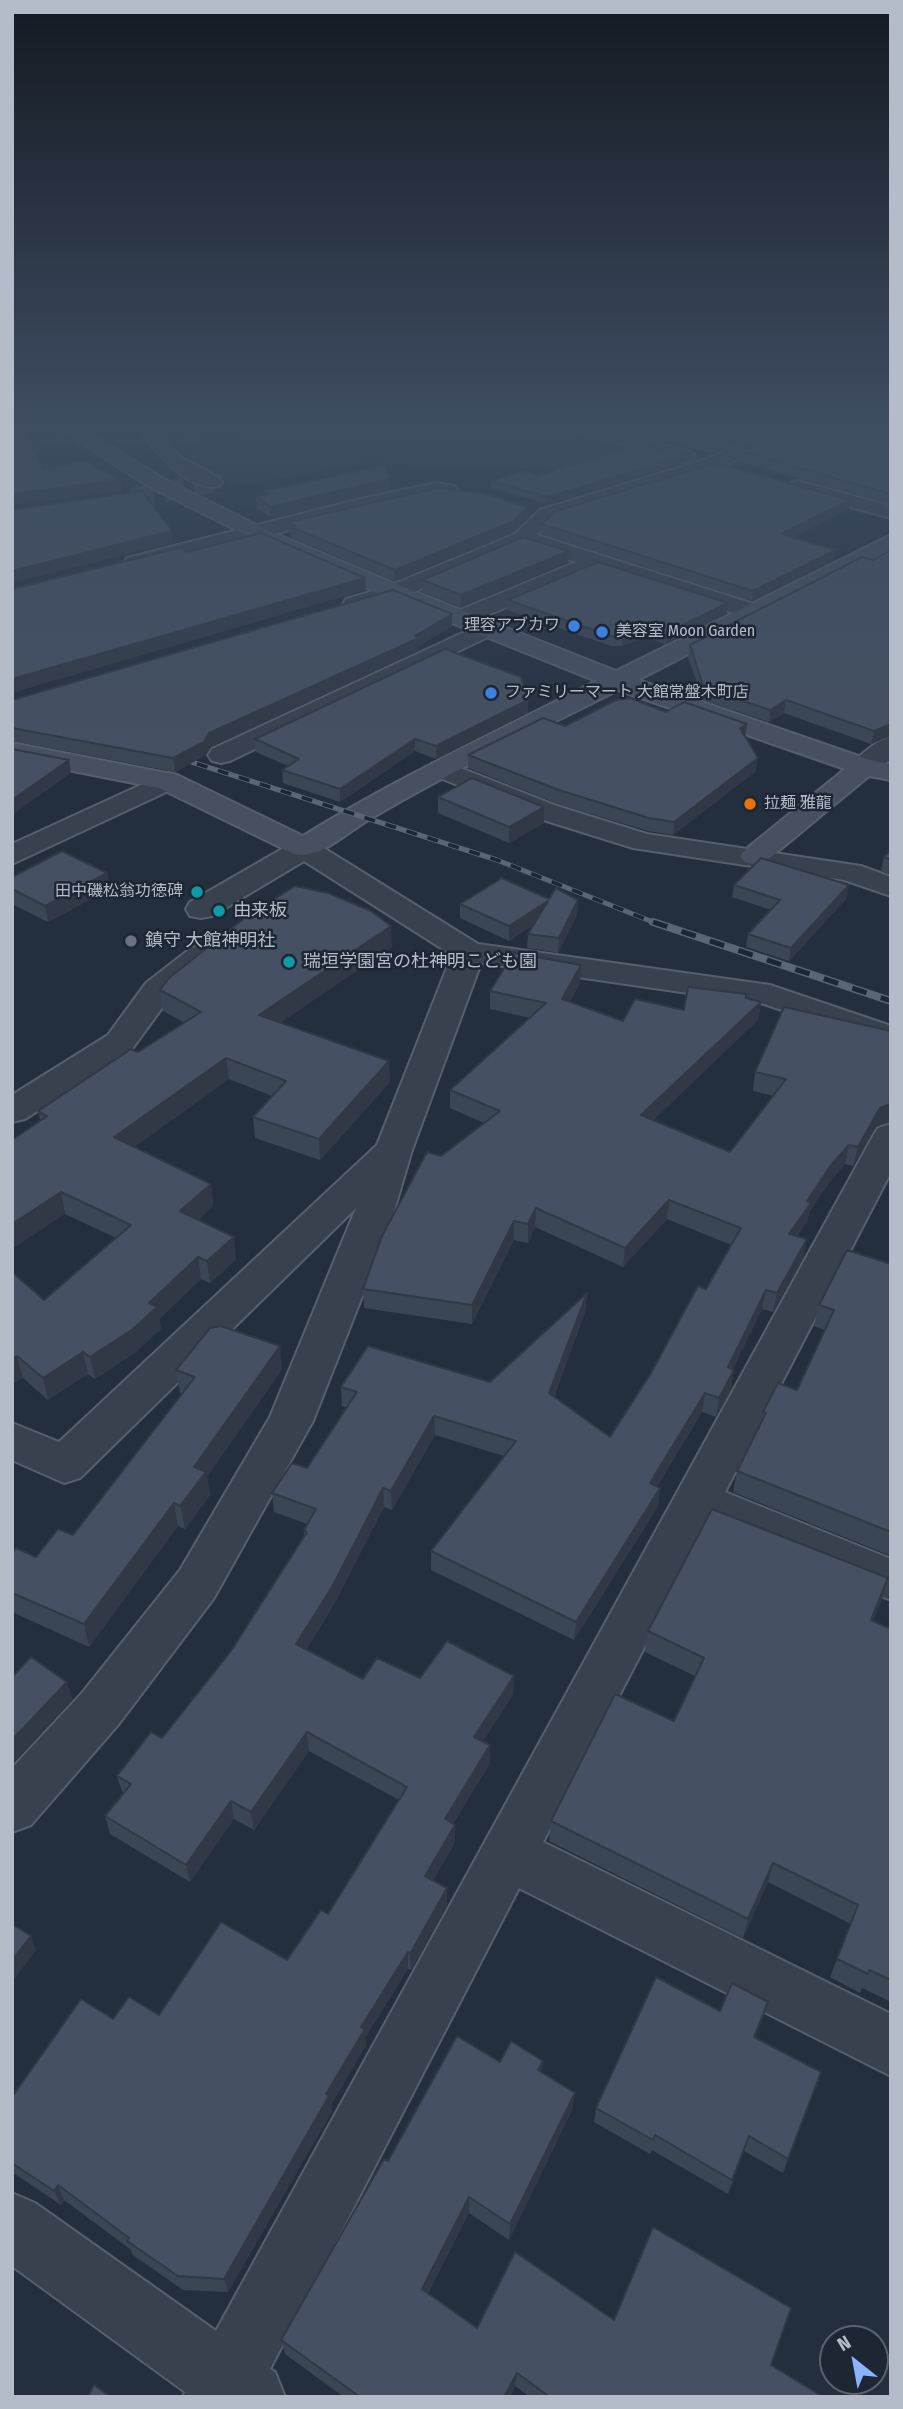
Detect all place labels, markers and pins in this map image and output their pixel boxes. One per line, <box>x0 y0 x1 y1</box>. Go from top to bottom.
place label: 理容アブカワ <box>464 616 560 636</box>
marker: 理容アブカワ <box>566 618 582 634</box>
place label: 美容室 Moon Garden <box>616 622 755 642</box>
marker: 美容室 Moon Garden <box>594 624 610 640</box>
place label: ファミリーマート 大館常盤木町店 <box>505 683 749 703</box>
marker: ファミリーマート 大館常盤木町店 <box>483 685 499 701</box>
place label: 拉麺 雅龍 <box>764 794 832 814</box>
marker: 拉麺 雅龍 <box>742 796 758 812</box>
place label: 田中磯松翁功徳碑 <box>55 882 183 902</box>
marker: 田中磯松翁功徳碑 <box>189 884 205 900</box>
place label: 由来板 <box>233 900 287 922</box>
marker: 由来板 <box>211 903 227 919</box>
place label: 鎮守 大館神明社 <box>145 930 275 952</box>
marker: 鎮守 大館神明社 <box>123 933 139 949</box>
place label: 瑞垣学園宮の杜神明こども園 <box>303 951 537 973</box>
marker: 瑞垣学園宮の杜神明こども園 <box>281 954 297 970</box>

